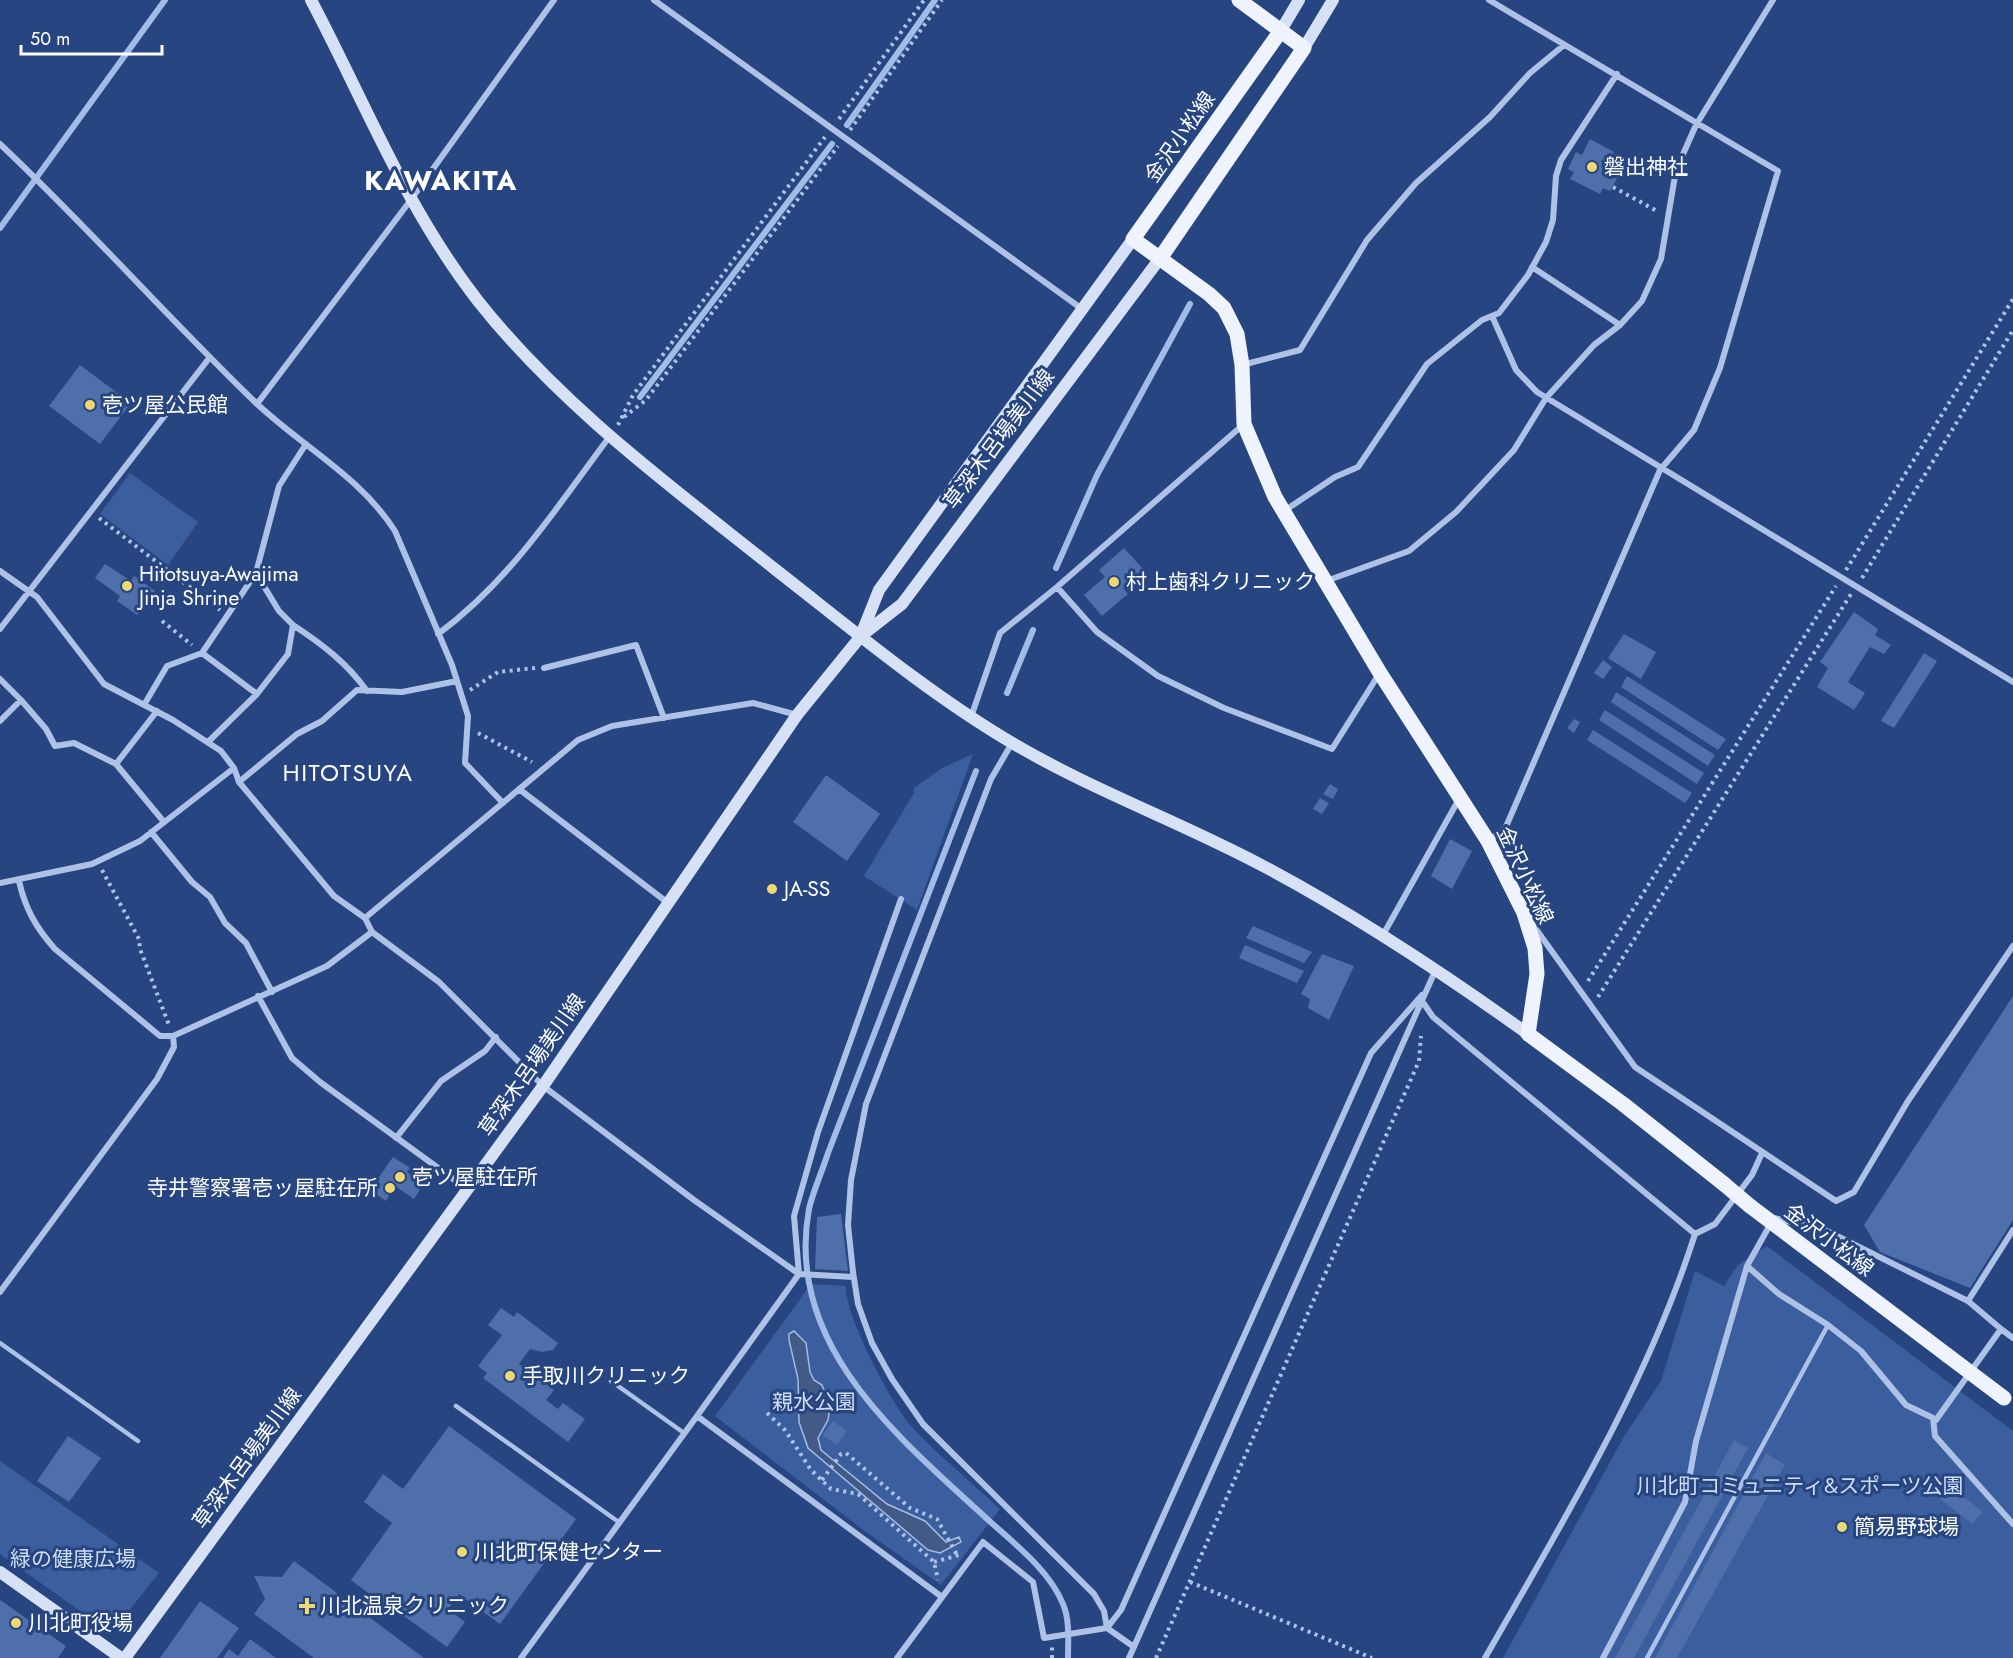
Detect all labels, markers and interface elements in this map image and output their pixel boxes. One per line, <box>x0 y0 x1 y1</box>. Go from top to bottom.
scale bar <box>21 18 162 56</box>
text: 50 m <box>30 26 70 52</box>
street label: 金沢小松線 <box>1138 85 1222 189</box>
place label: 磐出神社 <box>1604 152 1688 182</box>
marker: 磐出神社 <box>1585 160 1599 174</box>
district label: KAWAKITA <box>364 161 518 200</box>
street label: 草深木呂場美川線 <box>936 363 1062 515</box>
place label: 壱ツ屋公民館 <box>102 390 228 420</box>
marker: 壱ツ屋公民館 <box>83 398 97 412</box>
place label: Hitotsuya-Awajima Jinja Shrine <box>136 559 299 613</box>
place label: 村上歯科クリニック <box>1126 567 1315 597</box>
marker: 村上歯科クリニック <box>1107 575 1121 589</box>
marker: Hitotsuya-Awajima Jinja Shrine <box>120 579 134 593</box>
district label: HITOTSUYA <box>283 755 413 790</box>
street label: 金沢小松線 <box>1489 821 1561 929</box>
place label: JA-SS <box>781 874 830 904</box>
marker: JA-SS <box>765 882 779 896</box>
street label: 草深木呂場美川線 <box>472 988 592 1142</box>
place label: 壱ツ屋駐在所 <box>412 1162 538 1192</box>
marker: 壱ツ屋駐在所 <box>393 1170 407 1184</box>
place label: 寺井警察署壱ッ屋駐在所 <box>147 1173 378 1203</box>
marker: 寺井警察署壱ッ屋駐在所 <box>383 1181 397 1195</box>
street label: 金沢小松線 <box>1778 1196 1880 1284</box>
place label: 手取川クリニック <box>522 1361 690 1391</box>
marker: 手取川クリニック <box>503 1369 517 1383</box>
street label: 草深木呂場美川線 <box>185 1381 309 1535</box>
park label: 親水公園 <box>772 1387 856 1417</box>
park label: 川北町コミュニティ&スポーツ公園 <box>1636 1471 1964 1501</box>
place label: 簡易野球場 <box>1854 1512 1959 1542</box>
marker: 簡易野球場 <box>1835 1520 1849 1534</box>
place label: 川北町保健センター <box>474 1537 663 1567</box>
park label: 緑の健康広場 <box>10 1544 136 1574</box>
marker: 川北町保健センター <box>455 1545 469 1559</box>
place label: 川北温泉クリニック <box>320 1591 509 1621</box>
marker: 川北温泉クリニック <box>298 1597 316 1615</box>
place label: 川北町役場 <box>28 1608 133 1638</box>
marker: 川北町役場 <box>9 1616 23 1630</box>

